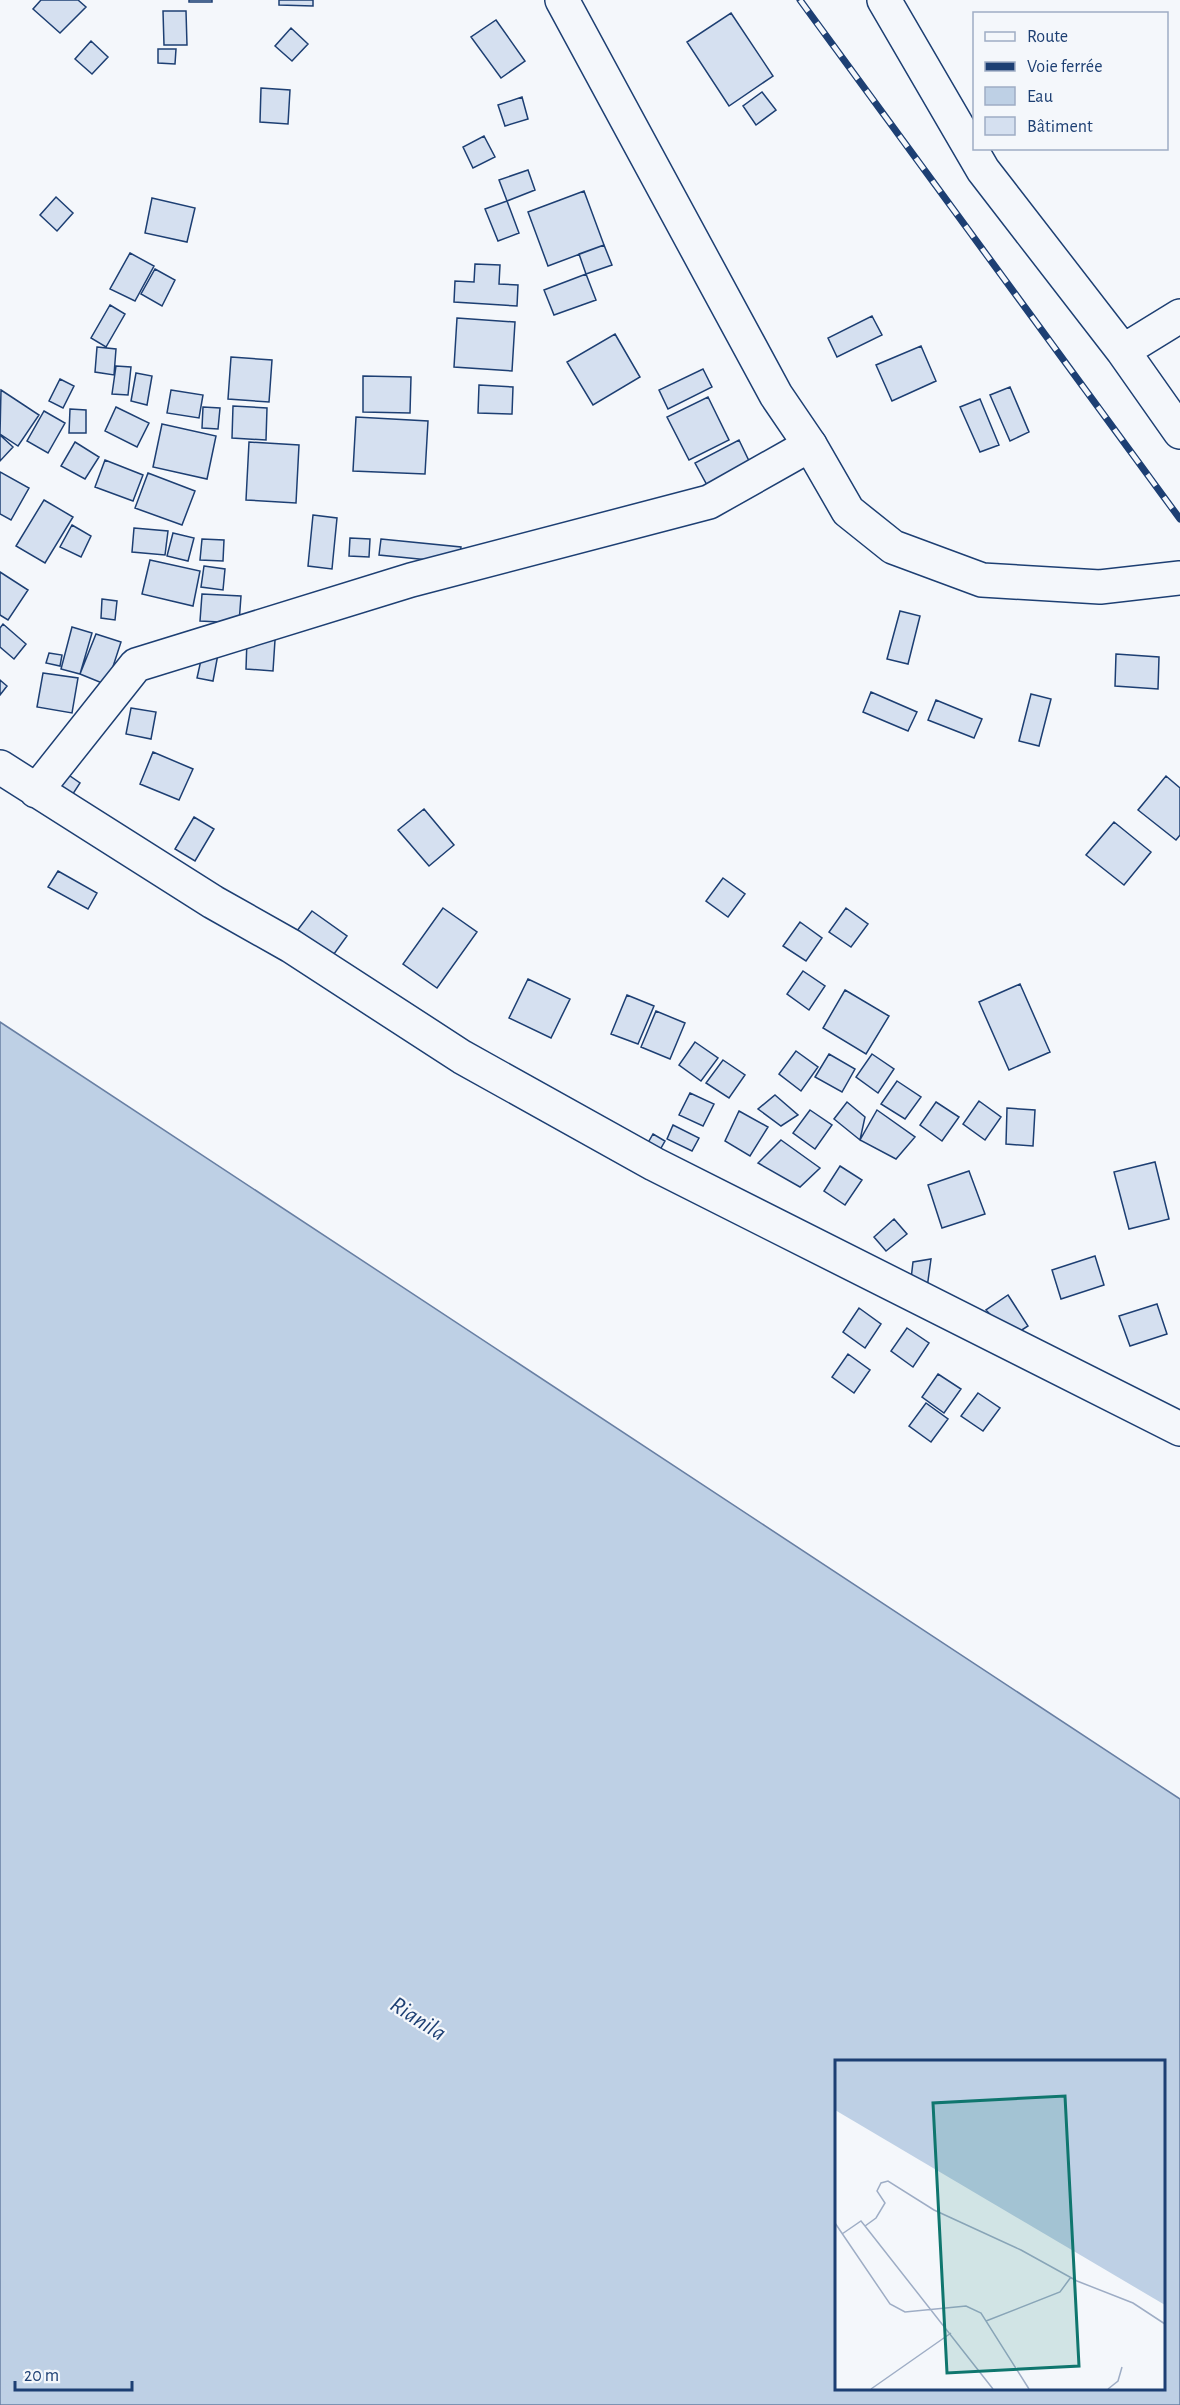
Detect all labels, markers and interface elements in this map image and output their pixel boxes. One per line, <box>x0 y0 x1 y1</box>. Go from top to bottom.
legend <box>973 12 1168 150</box>
text: Route <box>1027 28 1068 46</box>
text: Voie ferrée <box>1027 58 1102 76</box>
text: Eau <box>1027 88 1053 106</box>
text: Bâtiment <box>1027 118 1093 136</box>
water label: Rianila <box>386 1992 450 2046</box>
inset map <box>835 2060 1165 2390</box>
scale bar <box>15 2354 132 2392</box>
text: 20 m <box>24 2367 59 2385</box>

